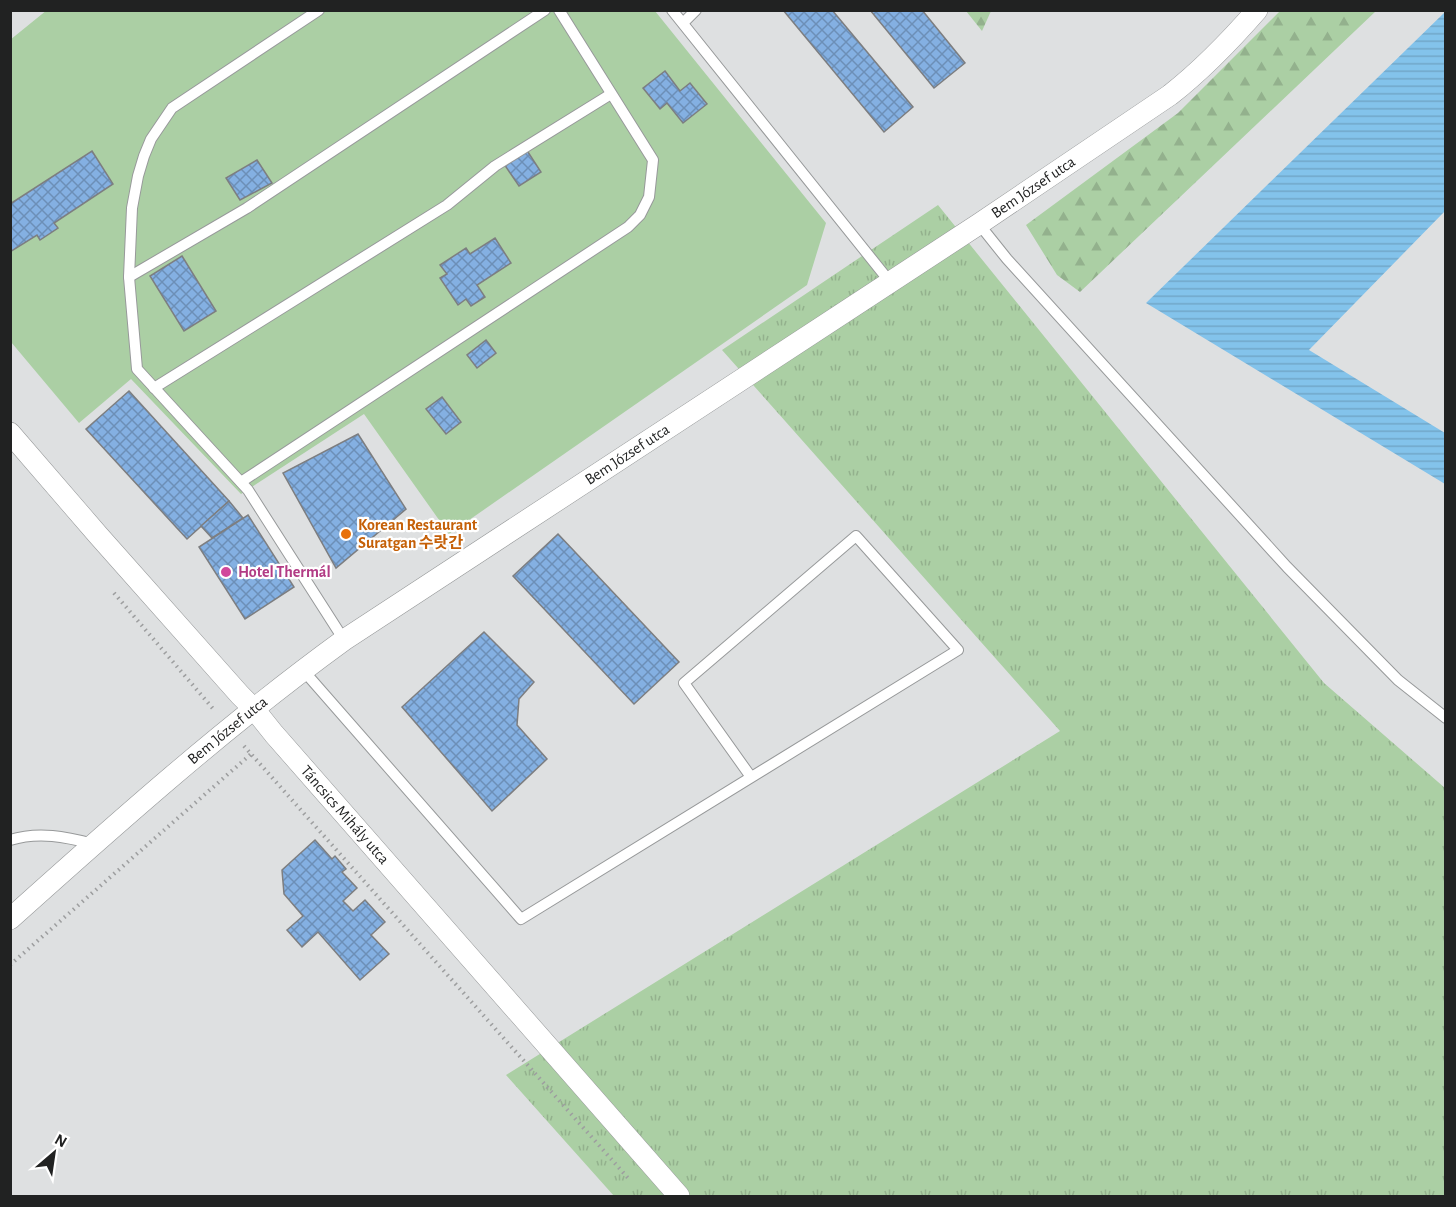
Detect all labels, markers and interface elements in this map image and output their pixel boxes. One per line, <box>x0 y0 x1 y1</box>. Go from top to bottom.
street label: Bem József utca <box>988 153 1078 221</box>
street label: Bem József utca <box>582 421 672 488</box>
place label: Korean Restaurant Suratgan 수랏간 <box>358 517 478 551</box>
marker: Korean Restaurant Suratgan 수랏간 <box>339 527 353 541</box>
place label: Hotel Thermál <box>238 564 331 580</box>
marker: Hotel Thermál <box>219 565 233 579</box>
street label: Bem József utca <box>185 693 270 767</box>
street label: Táncsics Mihály utca <box>298 763 392 867</box>
north arrow <box>24 1123 84 1183</box>
text: N <box>52 1131 70 1150</box>

